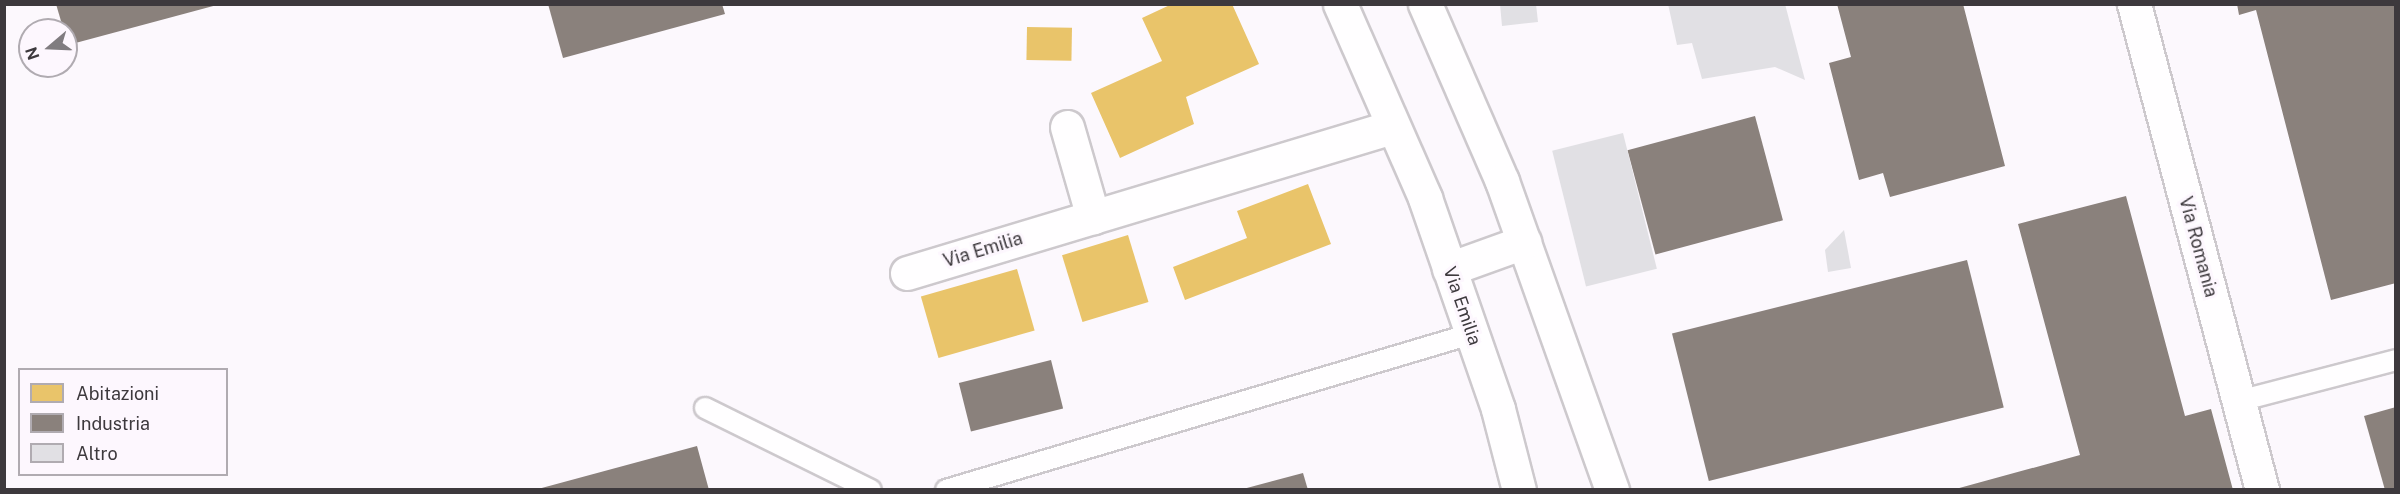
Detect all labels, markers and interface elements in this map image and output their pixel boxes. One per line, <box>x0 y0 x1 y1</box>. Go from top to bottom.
north arrow <box>18 18 78 78</box>
text: N <box>21 44 43 62</box>
street label: Via Romania <box>2174 194 2222 300</box>
street label: Via Emilia <box>941 228 1025 272</box>
street label: Via Emilia <box>1438 264 1486 348</box>
legend <box>18 368 228 476</box>
text: Abitazioni <box>76 383 159 404</box>
text: Industria <box>76 413 150 434</box>
text: Altro <box>76 443 118 464</box>

